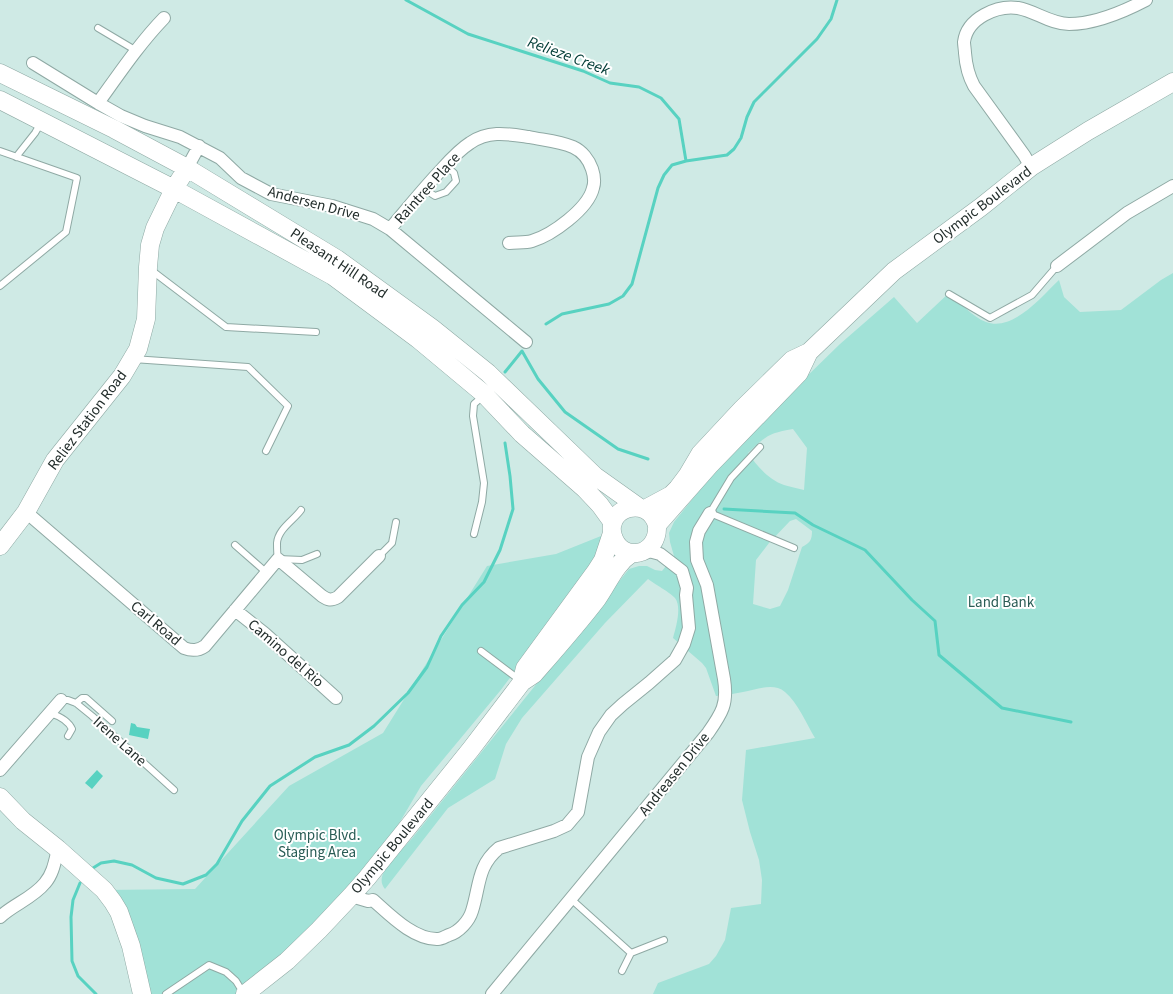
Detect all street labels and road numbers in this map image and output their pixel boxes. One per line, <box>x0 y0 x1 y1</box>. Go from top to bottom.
street label: Raintree Place <box>390 148 465 229</box>
street label: Olympic Boulevard <box>928 161 1036 250</box>
street label: Andersen Drive <box>265 181 362 226</box>
street label: Pleasant Hill Road <box>286 223 392 304</box>
street label: Reliez Station Road <box>43 366 132 475</box>
street label: Carl Road <box>126 596 186 651</box>
street label: Camino del Rio <box>243 614 328 692</box>
street label: Irene Lane <box>88 712 151 771</box>
street label: Andreasen Drive <box>634 728 715 821</box>
street label: Olympic Boulevard <box>346 794 439 899</box>

